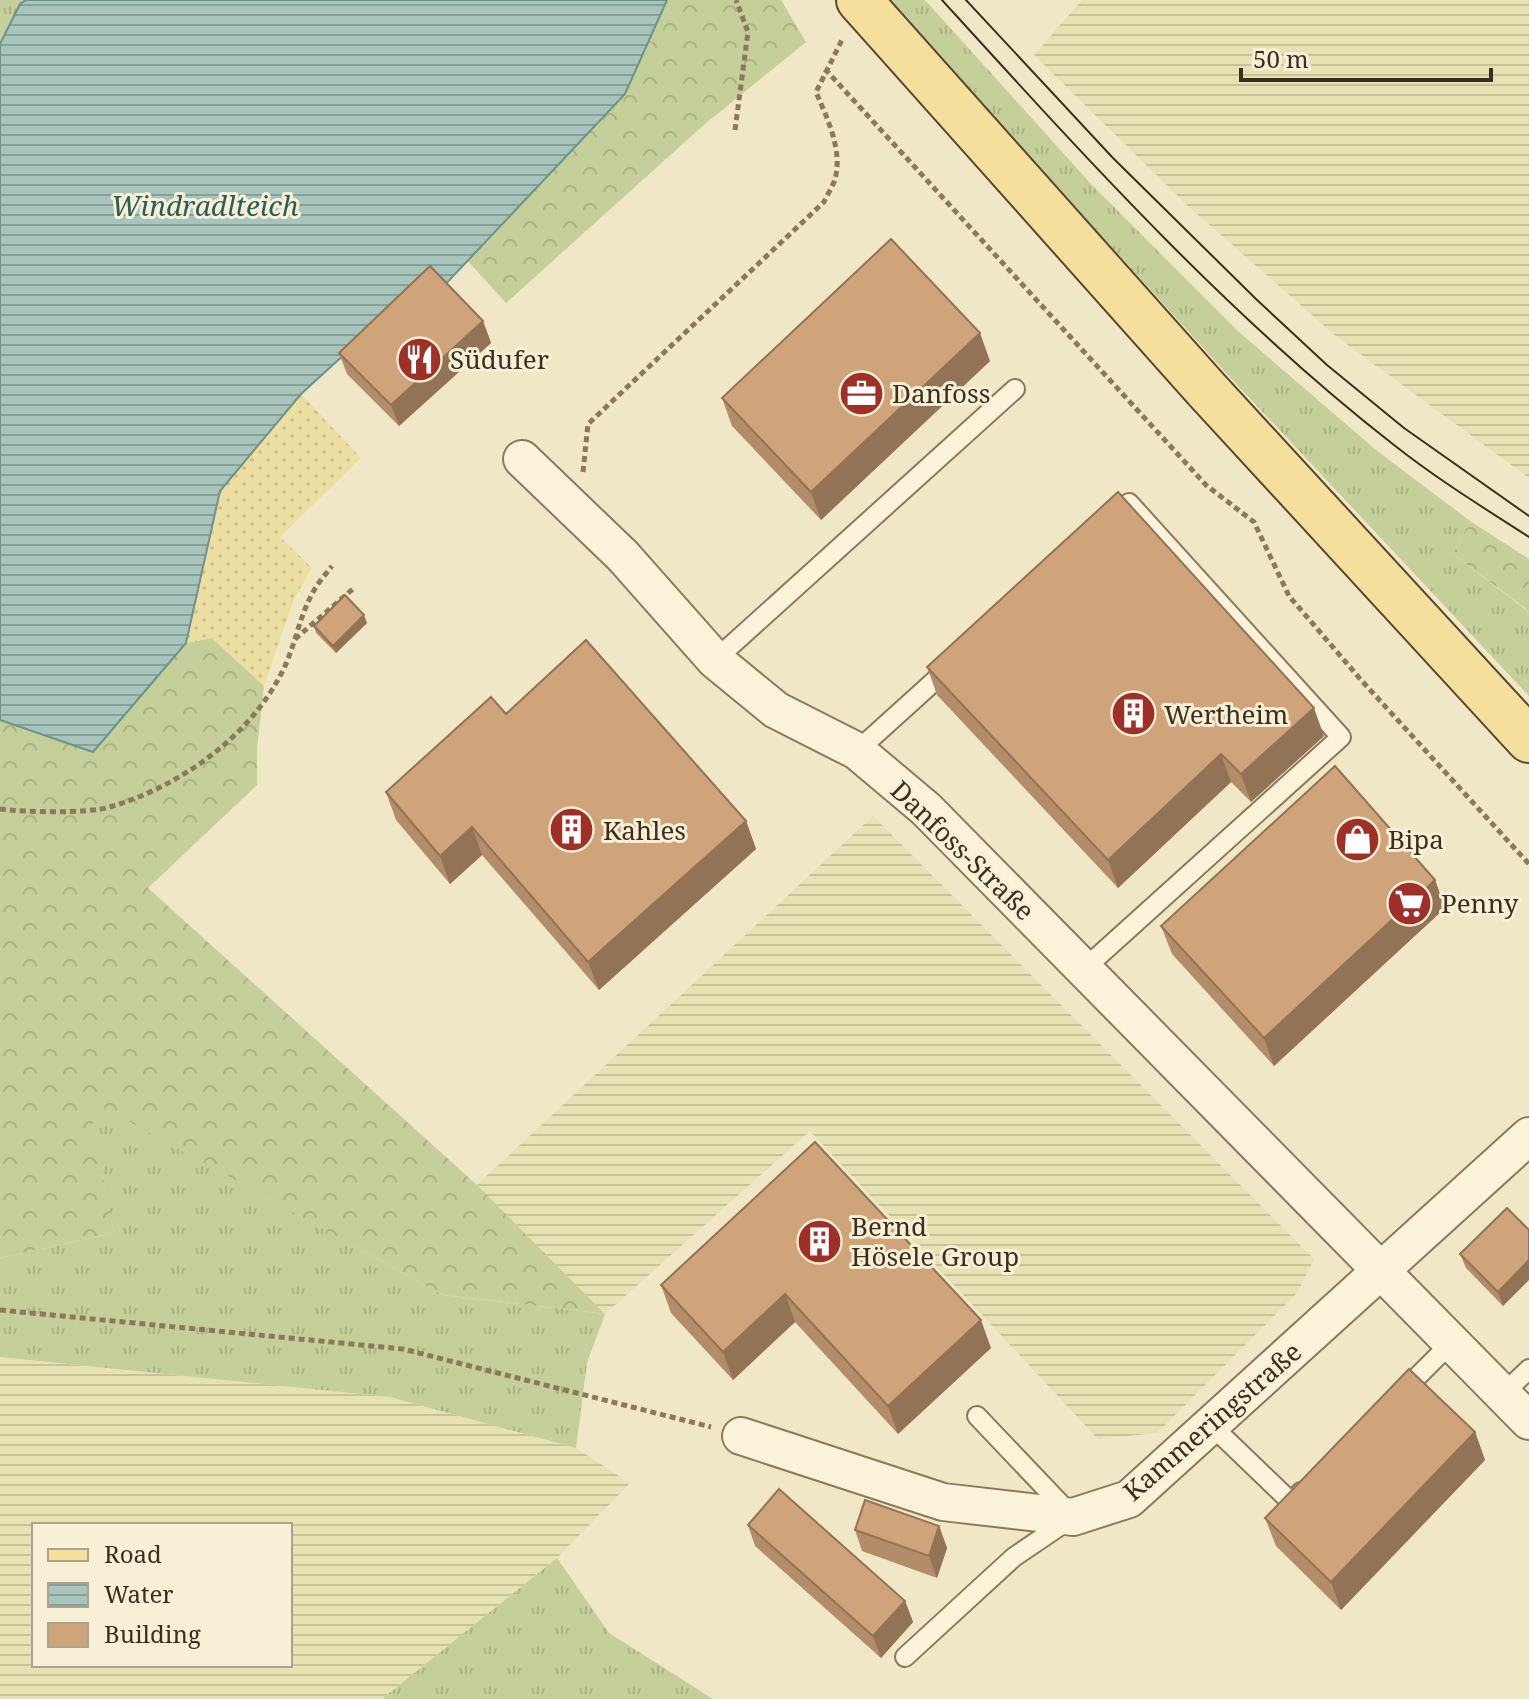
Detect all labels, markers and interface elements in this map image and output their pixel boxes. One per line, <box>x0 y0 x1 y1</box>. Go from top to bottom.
scale bar <box>1241 32 1491 82</box>
text: 50 m <box>1253 42 1309 75</box>
water label: Windradlteich <box>111 186 299 224</box>
restaurant icon: Südufer <box>395 335 443 383</box>
place label: Südufer <box>450 341 549 377</box>
office icon: Danfoss <box>837 369 885 417</box>
place label: Danfoss <box>892 375 990 411</box>
building icon: Wertheim <box>1109 690 1157 738</box>
place label: Wertheim <box>1164 696 1288 732</box>
street label: Danfoss-Straße <box>883 772 1043 928</box>
building icon: Kahles <box>548 806 596 854</box>
place label: Kahles <box>603 812 686 848</box>
shop icon: Bipa <box>1333 815 1381 863</box>
place label: Bipa <box>1388 821 1444 857</box>
supermarket icon: Penny <box>1386 879 1434 927</box>
place label: Penny <box>1441 885 1519 921</box>
place label: Bernd Hösele Group <box>851 1208 1019 1274</box>
building icon: Bernd Hösele Group <box>796 1217 844 1265</box>
street label: Kammeringstraße <box>1115 1334 1309 1508</box>
legend <box>32 1523 292 1667</box>
text: Road <box>104 1537 162 1570</box>
text: Water <box>104 1577 174 1610</box>
text: Building <box>104 1617 201 1650</box>

